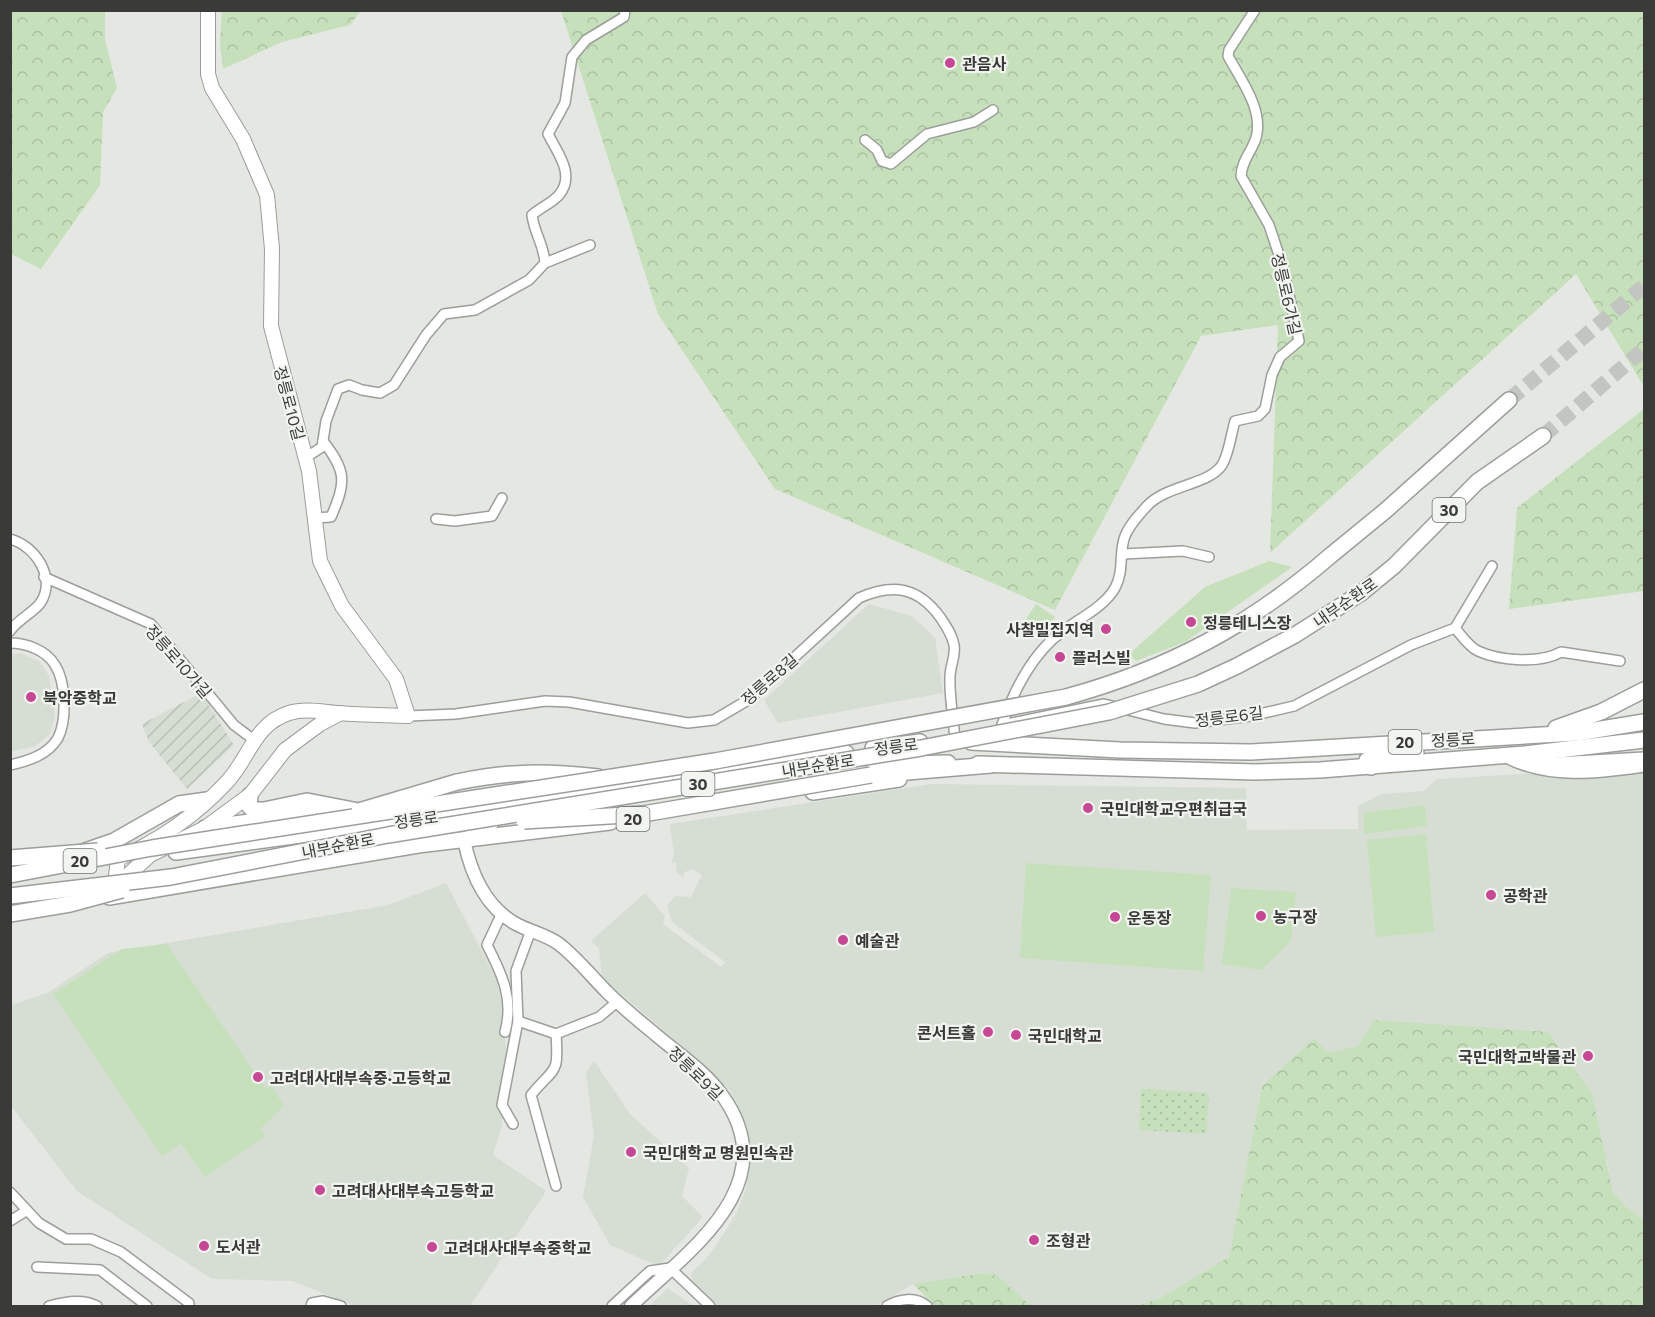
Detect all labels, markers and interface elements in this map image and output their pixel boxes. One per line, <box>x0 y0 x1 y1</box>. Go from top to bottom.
place label: 관음사 <box>962 54 1006 73</box>
marker: 관음사 <box>943 56 957 70</box>
street label: 정릉로6가길 <box>1268 251 1306 337</box>
street label: 정릉로10길 <box>271 364 309 442</box>
road number: 30 <box>1432 498 1466 522</box>
street label: 내부순환로 <box>1309 573 1381 631</box>
place label: 정릉테니스장 <box>1203 613 1292 632</box>
marker: 정릉테니스장 <box>1184 615 1198 629</box>
street label: 정릉로10가길 <box>142 620 216 702</box>
place label: 사찰밀집지역 <box>1006 620 1094 639</box>
marker: 사찰밀집지역 <box>1099 622 1113 636</box>
place label: 플러스빌 <box>1072 648 1131 667</box>
street label: 정릉로8길 <box>737 649 801 709</box>
marker: 플러스빌 <box>1053 650 1067 664</box>
place label: 북악중학교 <box>43 688 117 707</box>
marker: 북악중학교 <box>24 690 38 704</box>
street label: 정릉로6길 <box>1194 702 1264 730</box>
street label: 정릉로 <box>1430 728 1476 750</box>
road number: 20 <box>1388 730 1422 754</box>
street label: 정릉로 <box>873 734 919 758</box>
street label: 내부순환로 <box>780 750 856 780</box>
road number: 30 <box>682 772 714 796</box>
place label: 국민대학교우편취급국 <box>1100 799 1247 818</box>
marker: 국민대학교우편취급국 <box>1081 801 1095 815</box>
street label: 정릉로 <box>393 806 439 831</box>
road number: 20 <box>616 807 650 831</box>
street label: 내부순환로 <box>300 829 376 861</box>
road number: 20 <box>64 849 97 873</box>
place label: 공학관 <box>1503 886 1547 905</box>
marker: 공학관 <box>1484 888 1498 902</box>
place label: 농구장 <box>1273 907 1317 926</box>
place label: 운동장 <box>1127 908 1171 927</box>
marker: 농구장 <box>1254 909 1268 923</box>
marker: 운동장 <box>1108 910 1122 924</box>
place label: 예술관 <box>855 931 899 950</box>
marker: 예술관 <box>836 933 850 947</box>
place label: 콘서트홀 <box>917 1023 976 1042</box>
marker: 콘서트홀 <box>981 1025 995 1039</box>
place label: 국민대학교 <box>1028 1026 1102 1045</box>
marker: 국민대학교 <box>1009 1028 1023 1042</box>
street label: 정릉로9길 <box>665 1042 727 1104</box>
place label: 국민대학교박물관 <box>1458 1047 1576 1066</box>
marker: 국민대학교박물관 <box>1581 1049 1595 1063</box>
place label: 고려대사대부속중·고등학교 <box>270 1068 451 1087</box>
marker: 고려대사대부속중·고등학교 <box>251 1070 265 1084</box>
place label: 국민대학교 명원민속관 <box>643 1143 794 1162</box>
marker: 국민대학교 명원민속관 <box>624 1145 638 1159</box>
place label: 고려대사대부속고등학교 <box>332 1181 494 1200</box>
marker: 고려대사대부속고등학교 <box>313 1183 327 1197</box>
place label: 조형관 <box>1046 1231 1090 1250</box>
marker: 조형관 <box>1027 1233 1041 1247</box>
place label: 도서관 <box>216 1237 260 1256</box>
place label: 고려대사대부속중학교 <box>444 1238 591 1257</box>
marker: 도서관 <box>197 1239 211 1253</box>
marker: 고려대사대부속중학교 <box>425 1240 439 1254</box>

